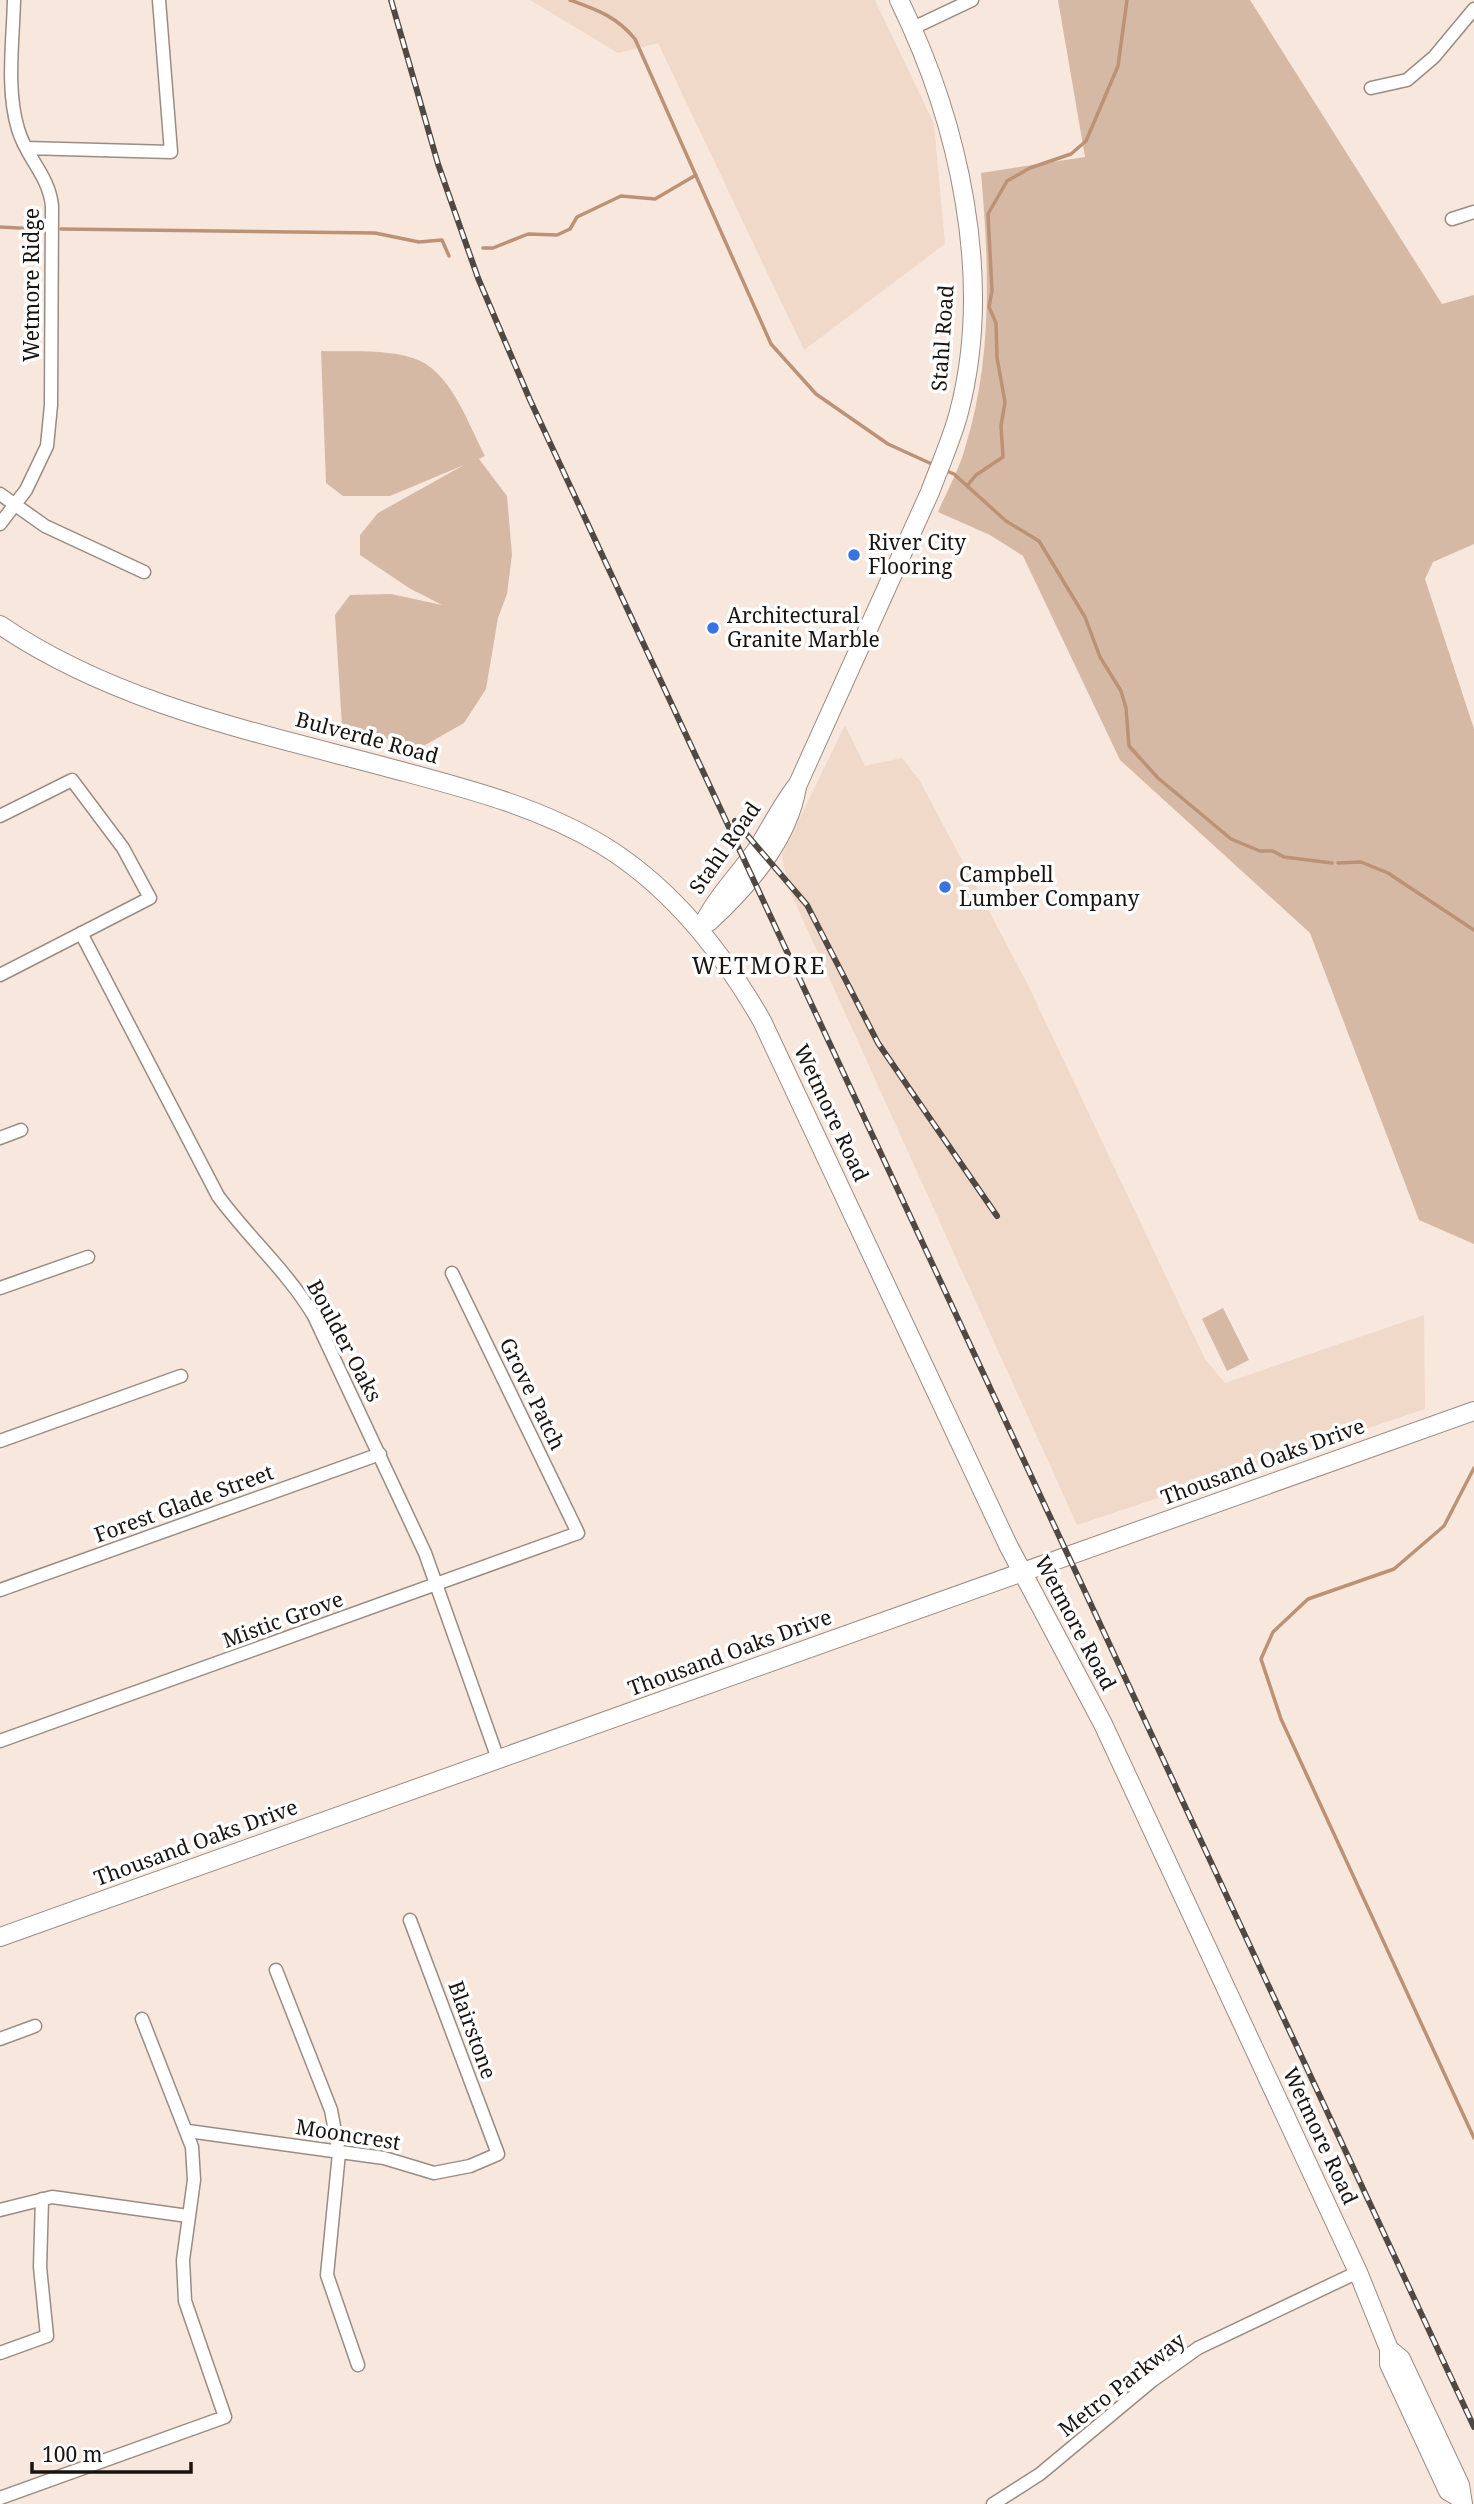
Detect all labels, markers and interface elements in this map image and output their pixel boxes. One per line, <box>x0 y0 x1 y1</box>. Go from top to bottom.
street label: Wetmore Ridge <box>17 208 45 362</box>
street label: Stahl Road <box>924 284 960 392</box>
place label: River City Flooring <box>868 528 966 580</box>
marker: River City Flooring <box>846 547 862 563</box>
place label: Architectural Granite Marble <box>727 601 880 653</box>
marker: Architectural Granite Marble <box>705 620 721 636</box>
street label: Bulverde Road <box>293 704 442 770</box>
street label: Stahl Road <box>682 796 766 899</box>
place label: Campbell Lumber Company <box>959 860 1139 912</box>
marker: Campbell Lumber Company <box>937 879 953 895</box>
district label: WETMORE <box>692 949 826 981</box>
street label: Wetmore Road <box>788 1039 876 1186</box>
street label: Boulder Oaks <box>301 1275 389 1406</box>
street label: Grove Patch <box>494 1333 572 1454</box>
street label: Thousand Oaks Drive <box>1157 1411 1368 1511</box>
street label: Forest Glade Street <box>90 1458 277 1548</box>
street label: Wetmore Road <box>1029 1550 1123 1695</box>
street label: Mistic Grove <box>219 1584 347 1654</box>
street label: Thousand Oaks Drive <box>624 1602 835 1702</box>
street label: Thousand Oaks Drive <box>90 1792 301 1892</box>
street label: Blairstone <box>442 1977 504 2083</box>
street label: Wetmore Road <box>1277 2062 1365 2209</box>
street label: Mooncrest <box>294 2112 403 2156</box>
street label: Metro Parkway <box>1052 2326 1191 2443</box>
scale bar <box>32 2430 191 2474</box>
text: 100 m <box>42 2440 103 2468</box>

